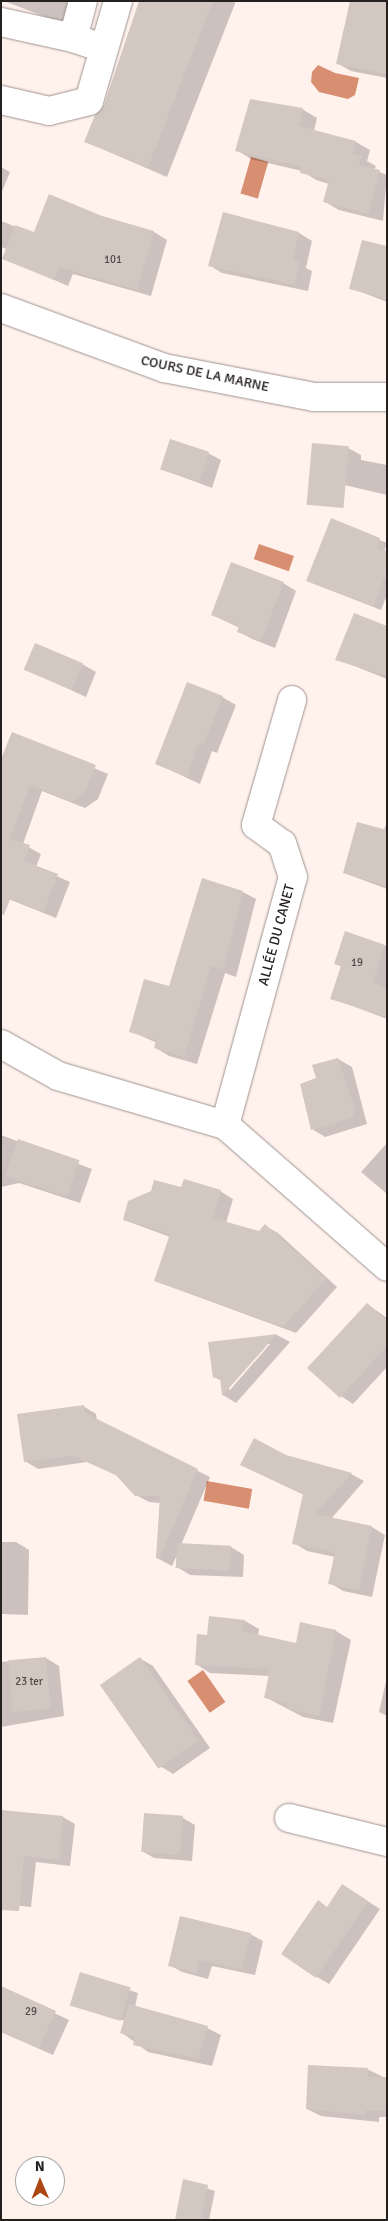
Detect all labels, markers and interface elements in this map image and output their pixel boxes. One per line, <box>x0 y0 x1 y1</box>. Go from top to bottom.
house number: 101 <box>104 253 122 267</box>
street label: COURS DE LA MARNE <box>139 352 271 396</box>
street label: ALLÉE DU CANET <box>255 882 299 988</box>
house number: 19 <box>351 956 363 970</box>
house number: 23 ter <box>15 1675 43 1689</box>
house number: 29 <box>25 2005 37 2019</box>
north arrow <box>15 2156 65 2206</box>
text: N <box>35 2158 45 2175</box>

